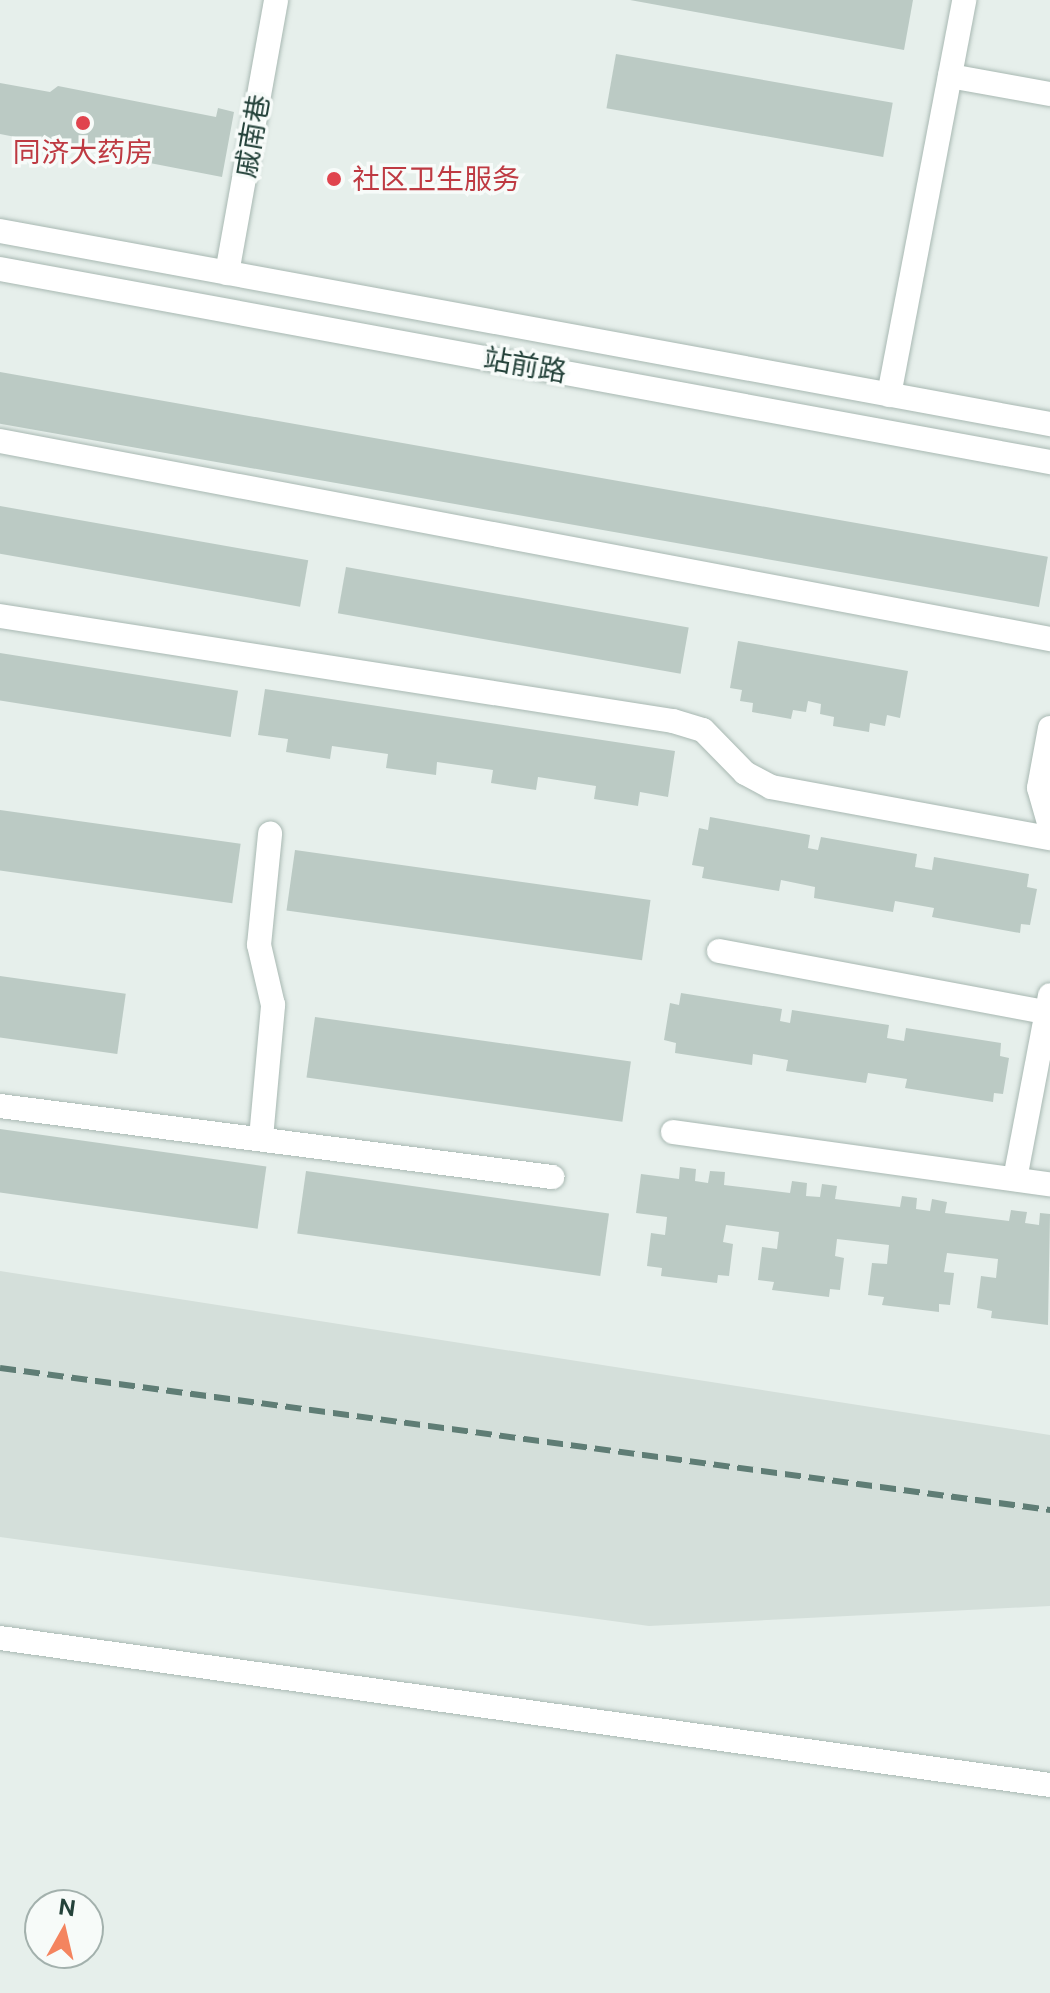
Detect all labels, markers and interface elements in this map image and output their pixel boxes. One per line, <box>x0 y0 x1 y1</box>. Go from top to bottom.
street label: 戚南巷 <box>228 92 276 180</box>
marker: 同济大药房 <box>74 114 92 132</box>
place label: 同济大药房 <box>13 135 153 169</box>
place label: 社区卫生服务 <box>352 162 520 196</box>
marker: 社区卫生服务 <box>323 168 345 190</box>
street label: 站前路 <box>481 341 569 389</box>
north arrow <box>24 1889 104 1969</box>
text: N <box>57 1893 77 1921</box>

